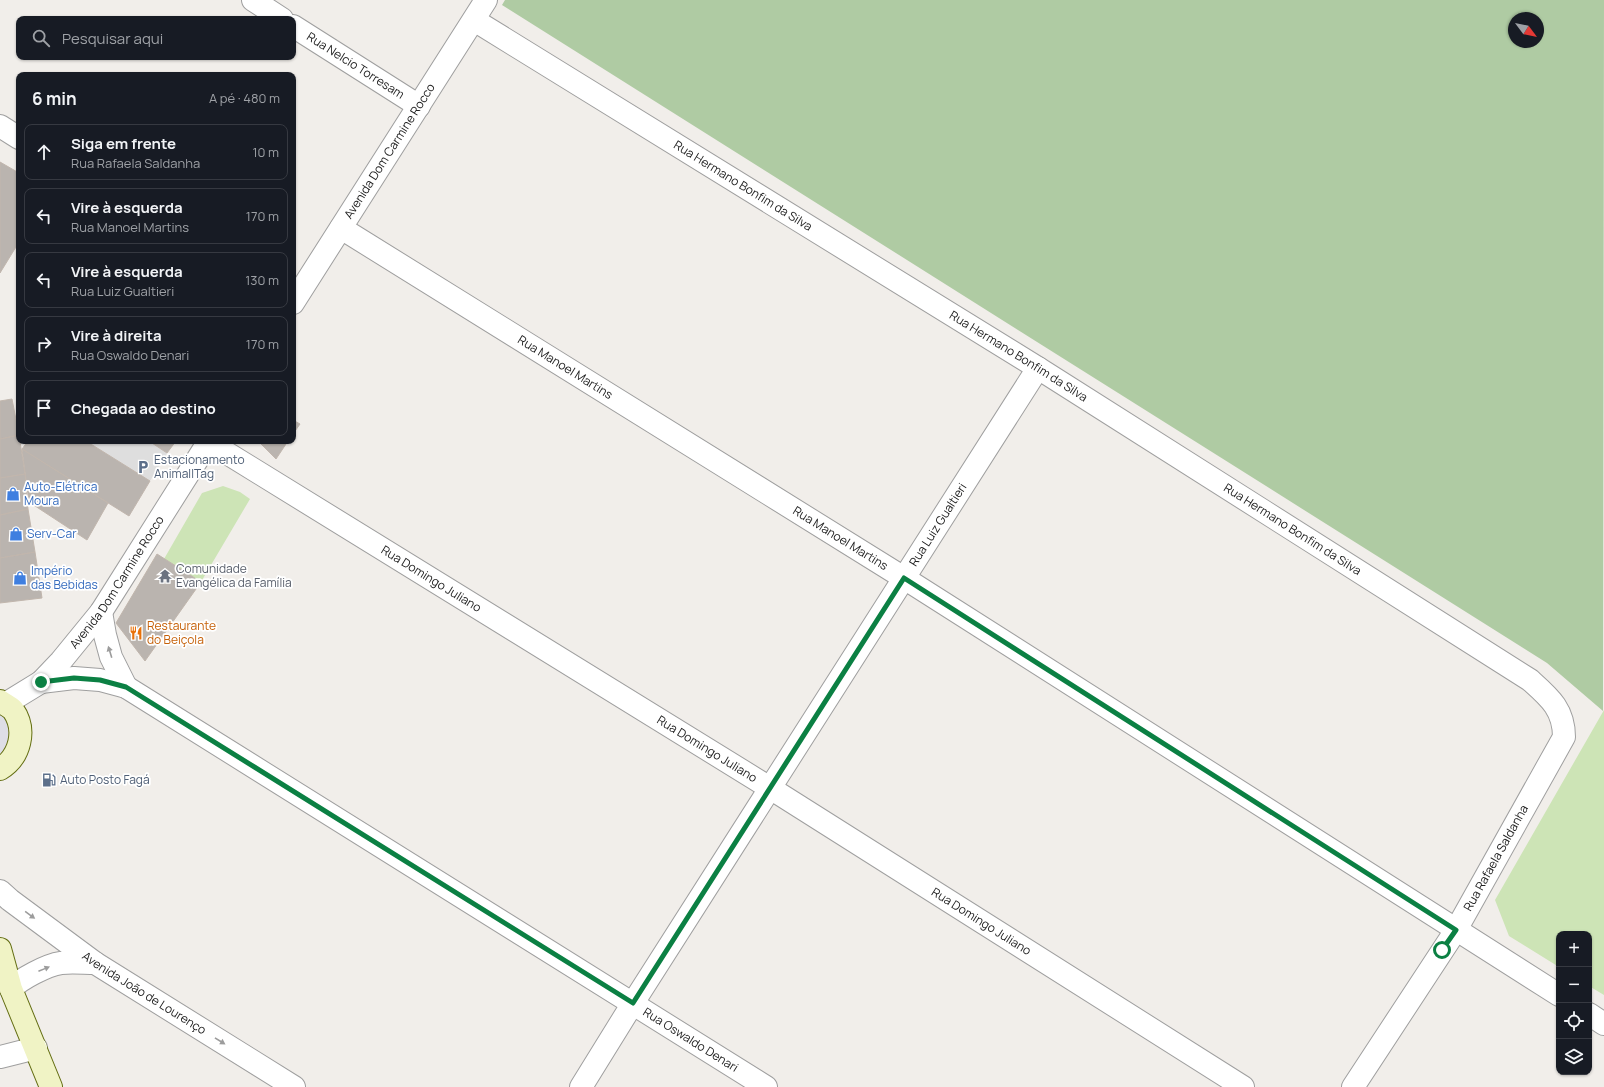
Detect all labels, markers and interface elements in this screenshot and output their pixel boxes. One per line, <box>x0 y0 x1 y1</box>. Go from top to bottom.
north arrow <box>1508 12 1544 48</box>
search box <box>16 16 296 60</box>
icon: search <box>30 27 52 49</box>
text: Pesquisar aqui <box>62 28 163 49</box>
street label: Rua Nelcio Torresam <box>304 28 408 103</box>
street label: Avenida Dom Carmine Rocco <box>340 80 439 222</box>
text: 6 min <box>32 87 77 110</box>
text: A pé · 480 m <box>209 89 280 107</box>
text: Siga em frente <box>71 133 176 154</box>
street label: Rua Hermano Bonfim da Silva <box>671 136 816 235</box>
icon: ahead <box>33 141 55 163</box>
text: 10 m <box>252 143 279 161</box>
text: Rua Rafaela Saldanha <box>71 154 200 172</box>
text: Vire à esquerda <box>71 197 183 218</box>
icon: left <box>33 205 55 227</box>
text: 170 m <box>246 207 279 225</box>
text: Rua Manoel Martins <box>71 218 189 236</box>
text: Vire à esquerda <box>71 261 183 282</box>
icon: left <box>33 269 55 291</box>
text: 130 m <box>245 271 279 289</box>
text: Rua Luiz Gualtieri <box>71 282 174 300</box>
street label: Rua Hermano Bonfim da Silva <box>946 306 1091 405</box>
text: Vire à direita <box>71 325 162 346</box>
street label: Rua Manoel Martins <box>515 331 616 403</box>
icon: right <box>33 333 55 355</box>
text: 170 m <box>246 335 279 353</box>
text: Rua Oswaldo Denari <box>71 346 189 364</box>
icon: arrive <box>33 397 55 419</box>
text: Chegada ao destino <box>71 398 216 419</box>
place label: Estacionamento AnimallTag <box>154 451 245 482</box>
parking icon: Estacionamento AnimallTag <box>135 459 151 475</box>
place label: Auto-Elétrica Moura <box>24 478 97 509</box>
street label: Rua Hermano Bonfim da Silva <box>1221 479 1365 579</box>
street label: Rua Luiz Gualtieri <box>905 480 970 569</box>
shop icon: Auto-Elétrica Moura <box>5 486 21 502</box>
street label: Rua Manoel Martins <box>790 502 891 574</box>
street label: Avenida Dom Carmine Rocco <box>65 512 168 652</box>
place label: Serv-Car <box>27 525 77 542</box>
shop icon: Serv-Car <box>8 526 24 542</box>
street label: Rua Domingo Juliano <box>378 541 485 616</box>
place label: Comunidade Evangélica da Família <box>176 560 292 591</box>
place label: Império das Bebidas <box>31 562 98 593</box>
temple icon: Comunidade Evangélica da Família <box>157 568 173 584</box>
shop icon: Império das Bebidas <box>12 570 28 586</box>
place label: Restaurante do Beiçola <box>147 617 216 648</box>
restaurant icon: Restaurante do Beiçola <box>128 625 144 641</box>
one-way arrow <box>107 645 113 657</box>
route end <box>32 673 50 691</box>
street label: Rua Domingo Juliano <box>654 711 761 786</box>
place label: Auto Posto Fagá <box>60 771 150 788</box>
fuel station icon: Auto Posto Fagá <box>41 772 57 788</box>
street label: Rua Rafaela Saldanha <box>1459 802 1532 914</box>
street label: Rua Domingo Juliano <box>928 883 1035 959</box>
one-way arrow <box>25 911 35 919</box>
map controls <box>1556 931 1592 1075</box>
button: + <box>1556 931 1592 967</box>
route start <box>1433 941 1451 959</box>
street label: Avenida João de Lourenço <box>79 947 210 1038</box>
one-way arrow <box>39 966 51 972</box>
button: − <box>1556 967 1592 1003</box>
street label: Rua Oswaldo Denari <box>640 1003 742 1076</box>
button: locate <box>1556 1003 1592 1039</box>
one-way arrow <box>214 1037 226 1044</box>
button: layers <box>1556 1039 1592 1075</box>

